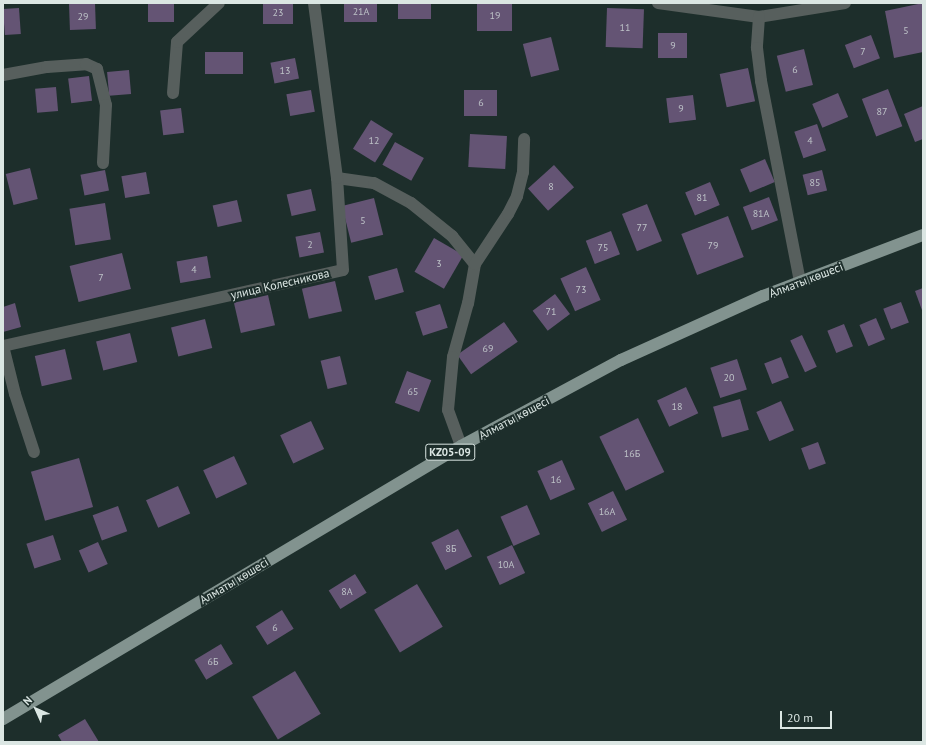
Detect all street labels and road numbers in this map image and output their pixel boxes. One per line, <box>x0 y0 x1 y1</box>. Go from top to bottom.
street label: Алматы көшесі <box>767 259 845 301</box>
street label: улица Колесникова <box>229 266 331 302</box>
street label: Алматы көшесі <box>476 393 552 443</box>
road number: KZ05-09 <box>425 443 475 461</box>
street label: Алматы көшесі <box>197 555 271 607</box>

